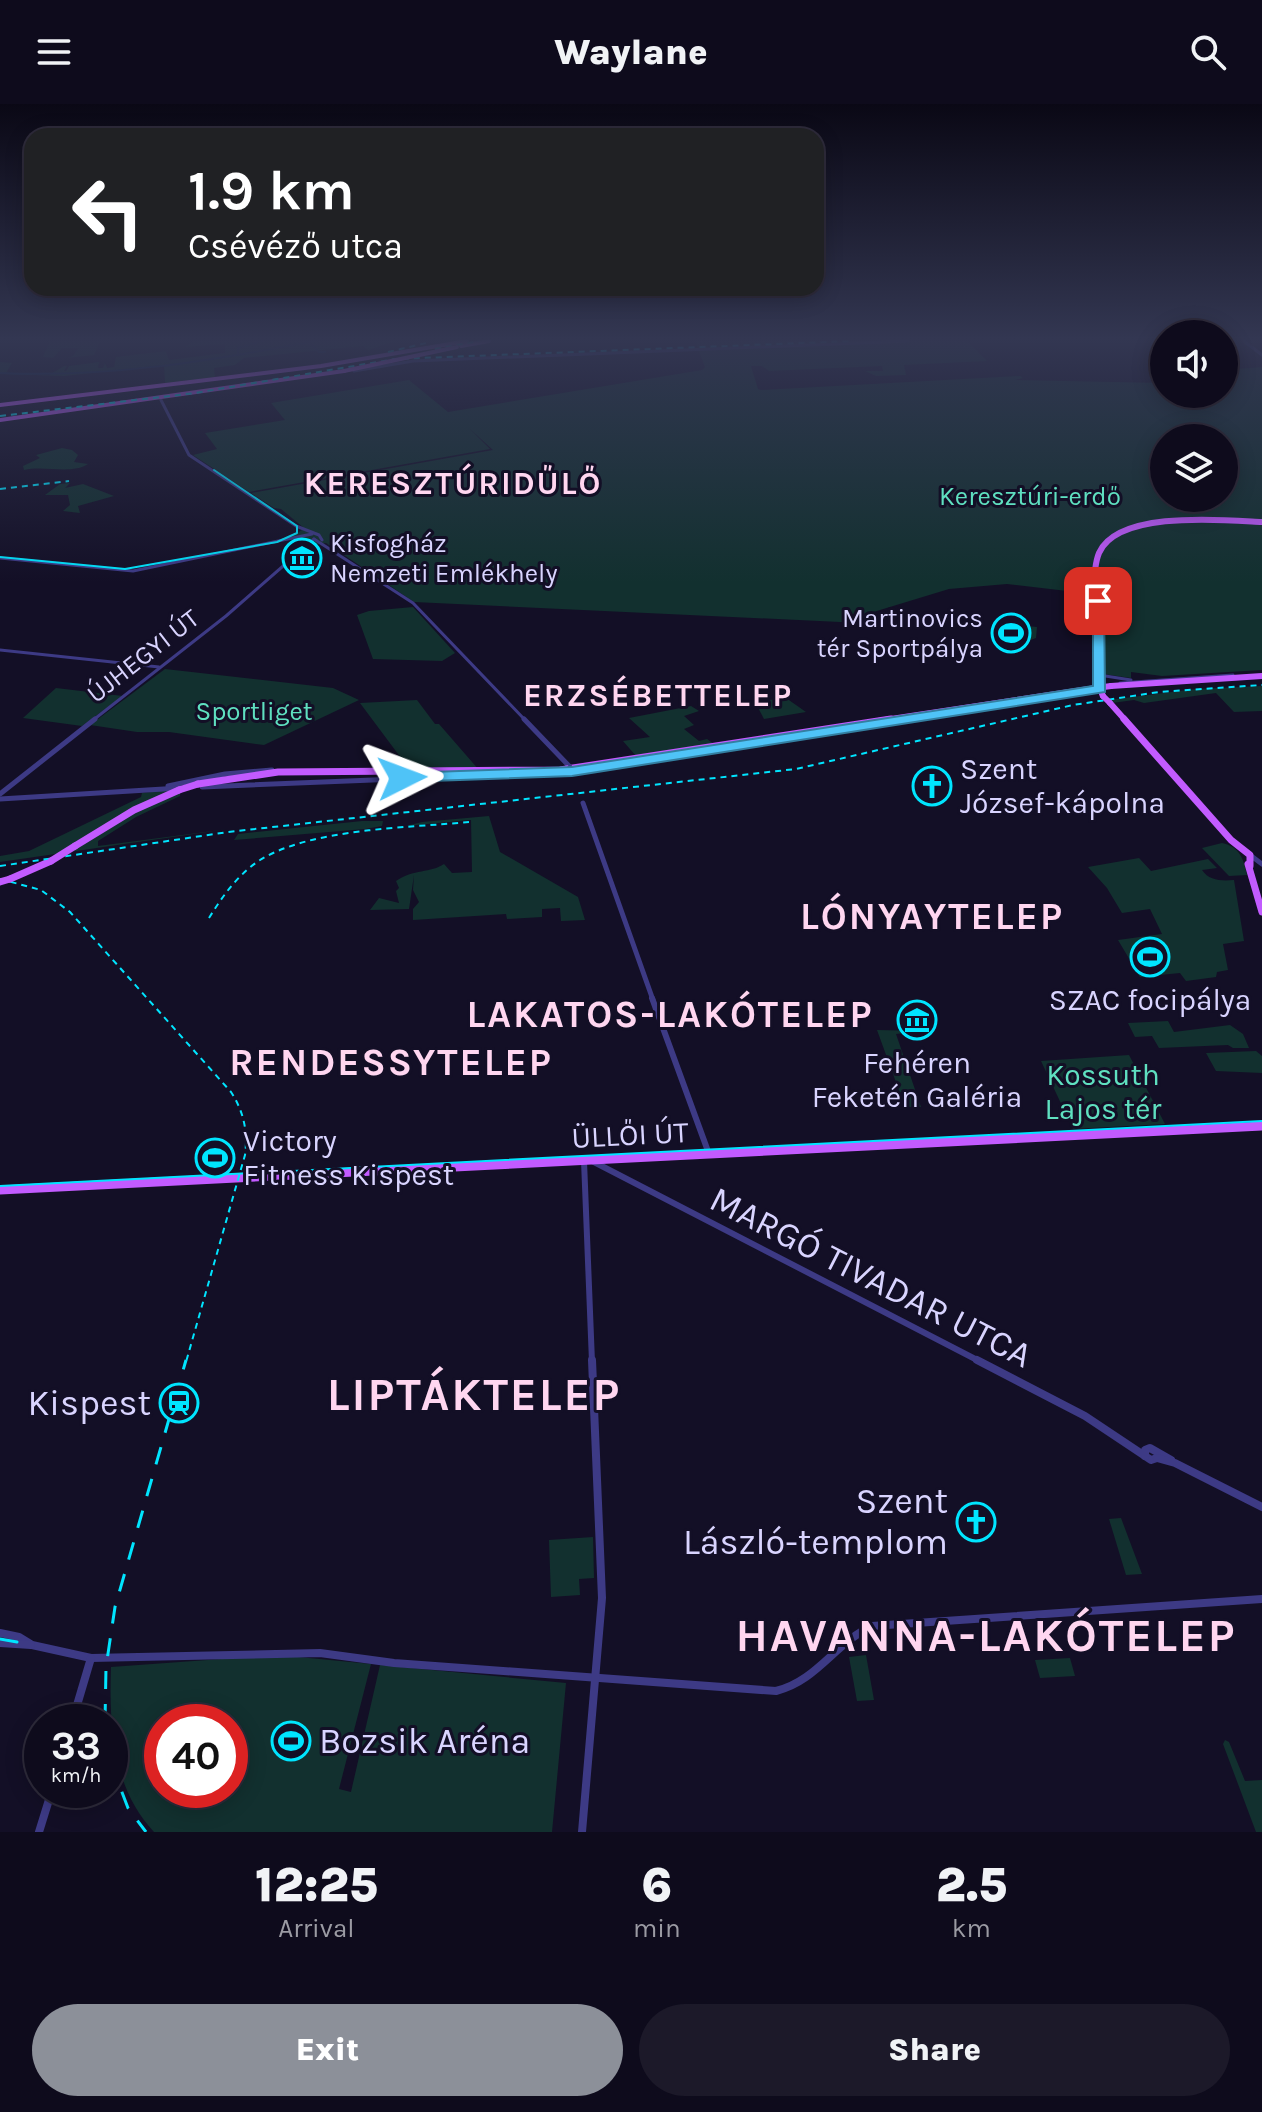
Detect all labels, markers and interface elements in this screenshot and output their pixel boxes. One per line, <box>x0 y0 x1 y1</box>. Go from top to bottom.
icon: menu <box>32 30 76 74</box>
icon: search <box>1186 30 1230 74</box>
text: Waylane <box>554 31 708 73</box>
text: 1.9 km <box>188 158 355 223</box>
icon: left <box>56 160 160 264</box>
text: Csévéző utca <box>188 225 403 267</box>
map controls <box>1150 320 1238 512</box>
button: sound <box>1150 320 1238 408</box>
button: layers <box>1150 424 1238 512</box>
district label: KERESZTÚRIDŰLŐ <box>304 463 602 502</box>
park label: Keresztúri-erdő <box>939 481 1121 512</box>
place label: Kisfogház Nemzeti Emlékhely <box>330 528 558 589</box>
museum icon: Kisfogház Nemzeti Emlékhely <box>281 537 323 579</box>
pin <box>1064 567 1132 635</box>
icon: arrive <box>1076 579 1120 623</box>
street label: ÚJHEGYI ÚT <box>80 602 205 709</box>
place label: Martinovics tér Sportpálya <box>817 603 983 664</box>
sports icon: Martinovics tér Sportpálya <box>990 612 1032 654</box>
district label: ERZSÉBETTELEP <box>523 675 793 714</box>
park label: Sportliget <box>195 696 313 727</box>
position arrow <box>360 736 444 820</box>
place label: Szent József-kápolna <box>960 751 1165 821</box>
church icon: Szent József-kápolna <box>911 765 953 807</box>
district label: LÓNYAYTELEP <box>800 892 1064 939</box>
sports icon: SZAC focipálya <box>1129 936 1171 978</box>
place label: SZAC focipálya <box>1049 982 1251 1018</box>
district label: LAKATOS-LAKÓTELEP <box>467 990 873 1037</box>
museum icon: Fehéren Feketén Galéria <box>896 999 938 1041</box>
district label: RENDESSYTELEP <box>229 1040 553 1085</box>
place label: Fehéren Feketén Galéria <box>812 1045 1022 1115</box>
park label: Kossuth Lajos tér <box>1045 1057 1162 1127</box>
street label: ÜLLŐI ÚT <box>571 1114 689 1156</box>
place label: Victory Fitness Kispest <box>243 1123 454 1193</box>
sports icon: Victory Fitness Kispest <box>194 1137 236 1179</box>
street label: MARGÓ TIVADAR UTCA <box>703 1177 1039 1376</box>
district label: LIPTÁKTELEP <box>327 1366 621 1422</box>
place label: Kispest <box>28 1382 151 1424</box>
station icon: Kispest <box>158 1382 200 1424</box>
place label: Szent László-templom <box>683 1480 948 1563</box>
church icon: Szent László-templom <box>955 1501 997 1543</box>
district label: HAVANNA-LAKÓTELEP <box>735 1607 1237 1663</box>
speed limit sign: 40 <box>144 1704 248 1808</box>
sports icon: Bozsik Aréna <box>270 1720 312 1762</box>
place label: Bozsik Aréna <box>319 1720 530 1762</box>
text: 33 <box>51 1722 101 1769</box>
text: km/h <box>51 1764 101 1787</box>
text: 12:25 <box>255 1857 378 1913</box>
text: 6 <box>641 1857 672 1913</box>
text: 2.5 <box>936 1857 1007 1913</box>
text: Arrival <box>278 1913 355 1944</box>
text: min <box>633 1913 681 1944</box>
text: km <box>952 1913 991 1944</box>
button: Exit <box>32 2004 623 2096</box>
button: Share <box>639 2004 1230 2096</box>

